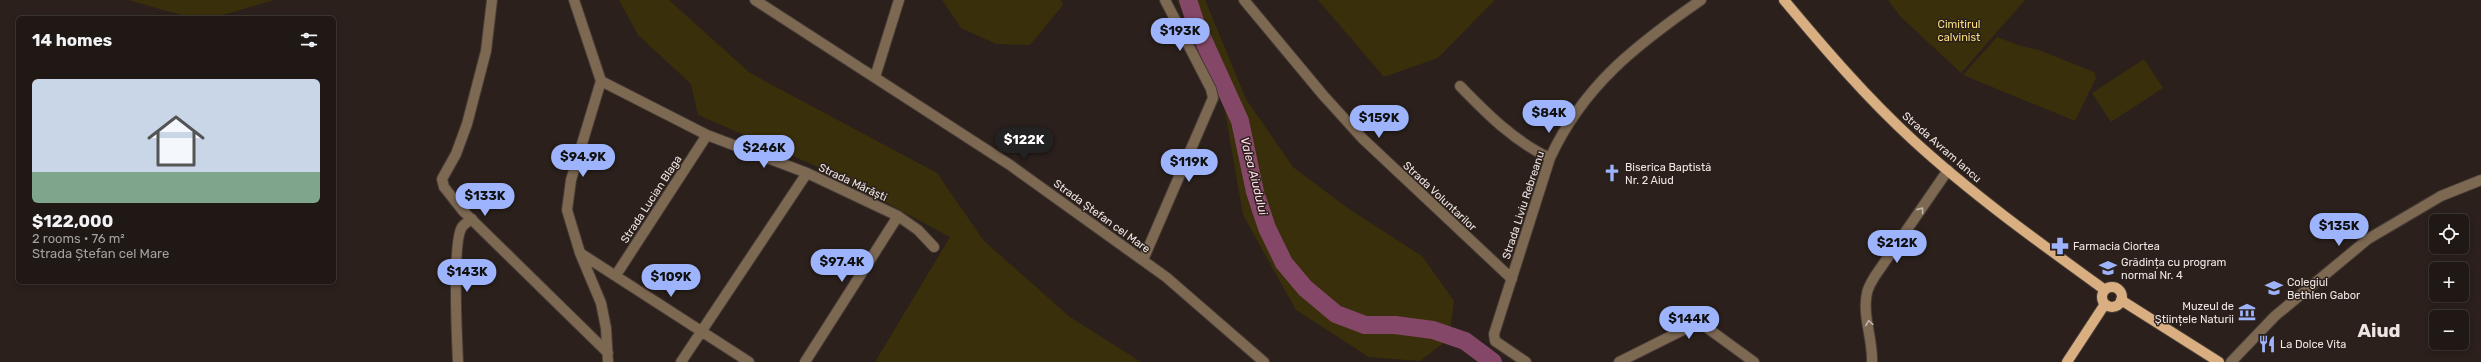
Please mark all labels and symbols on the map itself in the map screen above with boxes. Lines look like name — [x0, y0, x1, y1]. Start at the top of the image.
pin: $193K — [1152, 18, 1208, 52]
park label: Cimitirul calvinist — [1938, 18, 1981, 44]
pin: $84K — [1525, 100, 1573, 134]
pin: $159K — [1351, 105, 1407, 139]
street label: Strada Avram Iancu — [1899, 109, 1984, 185]
pin: $122K — [996, 127, 1052, 161]
pin: $246K — [736, 135, 792, 169]
water label: Valea Aiudului — [1238, 136, 1271, 217]
pin: $94.9K — [550, 144, 616, 178]
pin: $119K — [1161, 149, 1217, 183]
street label: Strada Liviu Rebreanu — [1500, 149, 1547, 261]
street label: Strada Lucian Blaga — [618, 153, 685, 246]
street label: Strada Voluntarilor — [1400, 159, 1480, 234]
street label: Strada Mărăști — [816, 161, 889, 204]
place label: Biserica Baptistă Nr. 2 Aiud — [1625, 161, 1711, 187]
church icon: Biserica Baptistă Nr. 2 Aiud — [1602, 163, 1622, 183]
street label: Strada Ștefan cel Mare — [1051, 177, 1152, 256]
pin: $133K — [457, 183, 513, 217]
one-way arrow — [1916, 207, 1924, 214]
pin: $135K — [2311, 213, 2367, 247]
pin: $212K — [1869, 230, 1925, 264]
pharmacy icon: Farmacia Ciortea — [2050, 236, 2070, 256]
place label: Farmacia Ciortea — [2073, 240, 2160, 253]
pin: $97.4K — [809, 249, 875, 283]
place label: Grădința cu program normal Nr. 4 — [2121, 256, 2227, 282]
school or university icon: Grădința cu program normal Nr. 4 — [2098, 258, 2118, 278]
pin: $143K — [439, 259, 495, 293]
pin: $109K — [643, 264, 699, 298]
place label: Colegiul Bethlen Gabor — [2287, 276, 2361, 302]
school or university icon: Colegiul Bethlen Gabor — [2264, 278, 2284, 298]
place label: Muzeul de Științele Naturii — [2155, 300, 2234, 326]
museum icon: Muzeul de Științele Naturii — [2237, 302, 2257, 322]
pin: $144K — [1661, 306, 1717, 340]
district label: Aiud — [2357, 319, 2401, 342]
one-way arrow — [1865, 320, 1874, 326]
restaurant icon: La Dolce Vita — [2257, 334, 2277, 354]
place label: La Dolce Vita — [2280, 338, 2346, 351]

